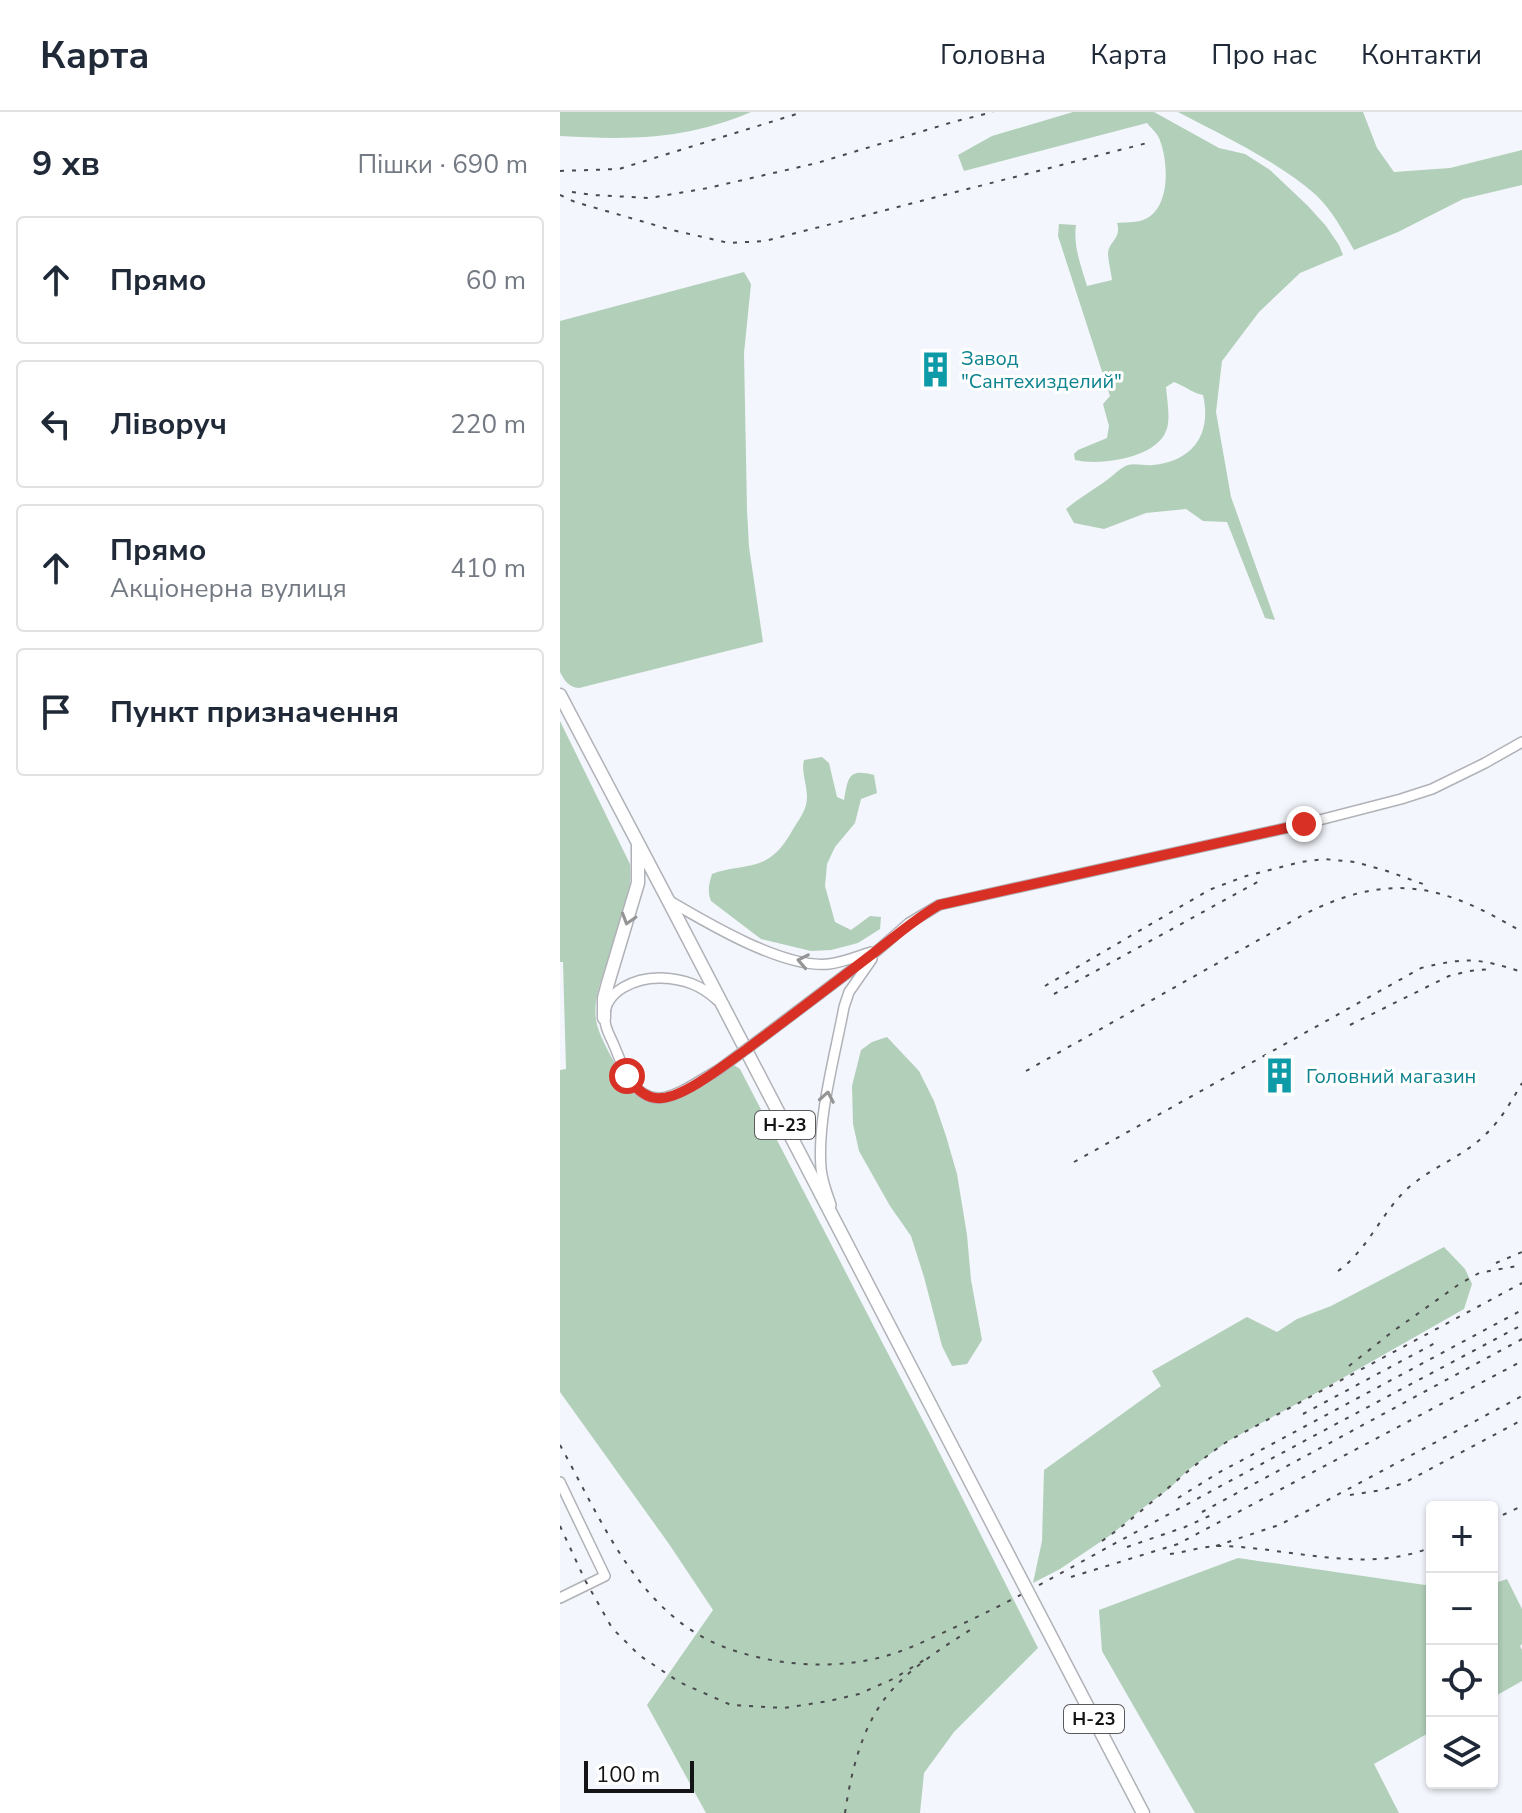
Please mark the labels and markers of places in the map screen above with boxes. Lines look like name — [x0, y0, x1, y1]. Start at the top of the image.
place label: Завод "Сантехизделий" — [961, 345, 1122, 395]
building icon: Завод "Сантехизделий" — [916, 350, 954, 388]
building icon: Головний магазин — [1261, 1057, 1299, 1095]
place label: Головний магазин — [1306, 1063, 1476, 1090]

